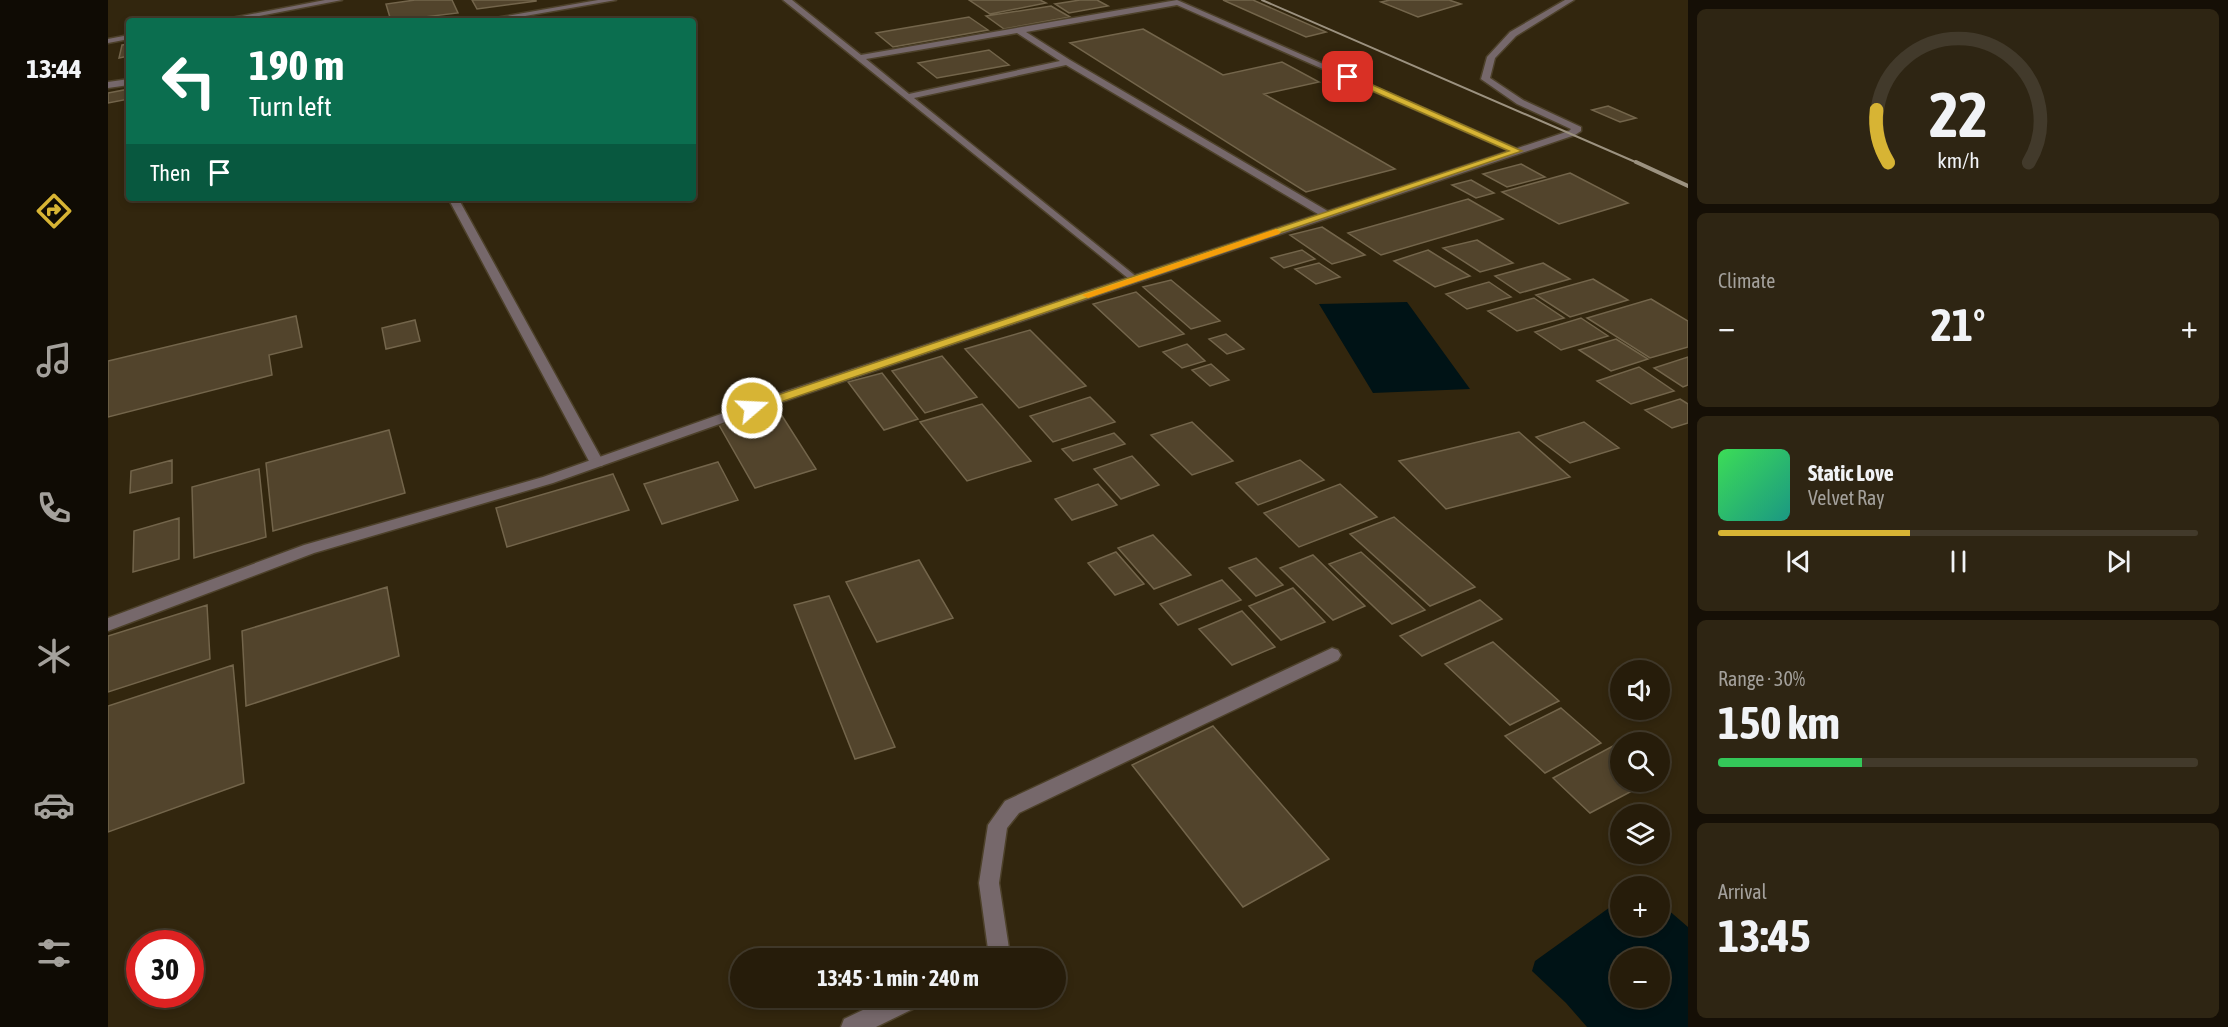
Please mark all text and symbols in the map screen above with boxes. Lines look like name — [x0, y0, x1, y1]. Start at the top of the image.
text: 190 m — [249, 41, 344, 89]
icon: left — [150, 42, 228, 120]
pin — [1322, 51, 1373, 102]
text: 13:44 — [26, 53, 82, 84]
icon: arrive — [1331, 60, 1364, 93]
text: 22 — [1929, 79, 1987, 150]
text: Turn left — [249, 91, 332, 122]
text: km/h — [1937, 149, 1979, 174]
icon: arrive — [203, 156, 236, 189]
text: Then — [150, 160, 191, 186]
icon: directions — [33, 190, 75, 232]
text: Climate — [1718, 269, 1775, 292]
text: 21° — [1931, 299, 1985, 351]
text: − — [1718, 307, 1735, 345]
text: + — [2181, 307, 2198, 345]
icon: music — [33, 339, 75, 381]
position arrow — [720, 376, 784, 440]
text: Static Love — [1808, 460, 1894, 486]
text: Velvet Ray — [1808, 486, 1885, 509]
icon: phone — [33, 487, 75, 529]
icon: previous — [1782, 545, 1815, 578]
icon: pause — [1942, 545, 1975, 578]
icon: next — [2102, 545, 2135, 578]
icon: climate — [33, 635, 75, 677]
map controls — [1610, 660, 1670, 1008]
button: sound — [1610, 660, 1670, 720]
text: Range · 30% — [1718, 667, 1805, 690]
text: 150 km — [1718, 697, 1840, 749]
button: search — [1610, 732, 1670, 792]
icon: car — [33, 784, 75, 826]
button: layers — [1610, 804, 1670, 864]
button: + — [1610, 876, 1670, 936]
text: Arrival — [1718, 880, 1767, 903]
text: 13:45 — [1718, 910, 1811, 962]
speed limit sign: 30 — [126, 930, 204, 1008]
icon: filters — [33, 932, 75, 974]
button: − — [1610, 948, 1670, 1008]
text: 13:45 · 1 min · 240 m — [817, 965, 979, 991]

